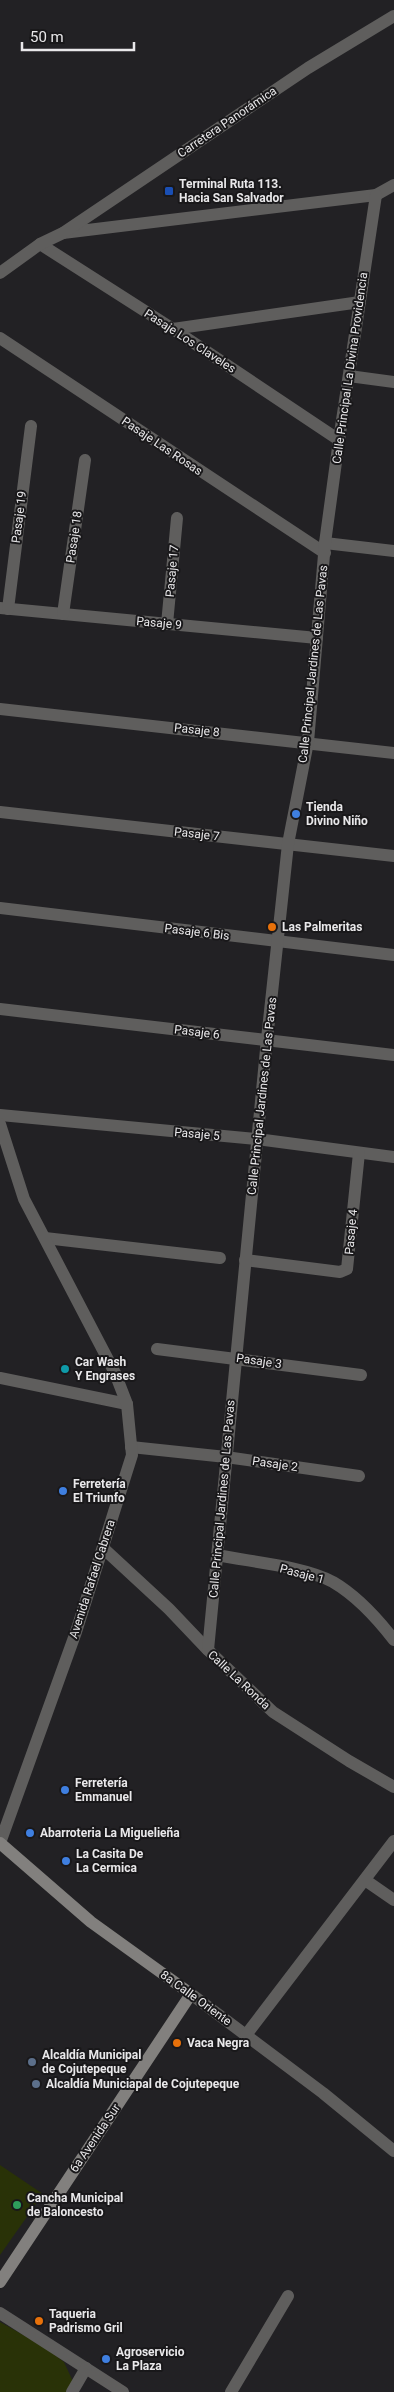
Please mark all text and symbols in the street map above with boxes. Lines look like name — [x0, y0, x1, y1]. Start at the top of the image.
scale bar — [22, 20, 135, 52]
text: 50 m — [30, 28, 64, 46]
street label: Carretera Panorámica — [175, 84, 279, 160]
place label: Terminal Ruta 113. Hacia San Salvador — [179, 177, 284, 205]
marker: Terminal Ruta 113. Hacia San Salvador — [163, 185, 175, 197]
street label: Calle Principal La Divina Providencia — [330, 271, 370, 465]
street label: Pasaje Los Claveles — [142, 306, 238, 376]
street label: Pasaje Las Rosas — [119, 414, 205, 478]
street label: Pasaje 19 — [9, 490, 29, 544]
street label: Pasaje 18 — [63, 510, 85, 564]
street label: Pasaje 17 — [163, 544, 181, 598]
street label: Calle Principal Jardines de Las Pavas — [296, 564, 330, 764]
street label: Pasaje 9 — [136, 614, 182, 632]
street label: Pasaje 8 — [174, 721, 221, 739]
place label: Tienda Divino Niño — [306, 800, 368, 828]
marker: Tienda Divino Niño — [290, 808, 302, 820]
street label: Pasaje 7 — [174, 825, 221, 843]
place label: Las Palmeritas — [282, 920, 362, 934]
street label: Pasaje 6 Bis — [164, 921, 230, 943]
marker: Las Palmeritas — [266, 921, 278, 933]
street label: Calle Principal Jardines de Las Pavas — [245, 996, 279, 1196]
street label: Pasaje 6 — [173, 1022, 221, 1042]
street label: Pasaje 5 — [174, 1125, 221, 1143]
street label: Pasaje 4 — [342, 1208, 360, 1255]
street label: Pasaje 3 — [235, 1351, 283, 1371]
place label: Car Wash Y Engrases — [75, 1355, 135, 1383]
marker: Car Wash Y Engrases — [59, 1363, 71, 1375]
street label: Calle Principal Jardines de Las Pavas — [206, 1399, 238, 1599]
street label: Pasaje 2 — [251, 1454, 299, 1474]
place label: Ferretería El Triunfo — [73, 1477, 126, 1505]
marker: Ferretería El Triunfo — [57, 1485, 69, 1497]
street label: Avenida Rafael Cabrera — [66, 1518, 118, 1640]
street label: Pasaje 1 — [278, 1561, 326, 1587]
street label: Calle La Ronda — [205, 1648, 273, 1712]
place label: Ferretería Emmanuel — [75, 1776, 132, 1804]
marker: Ferretería Emmanuel — [59, 1784, 71, 1796]
place label: Abarroteria La Miguelieña — [40, 1826, 180, 1840]
marker: Abarroteria La Miguelieña — [24, 1827, 36, 1839]
place label: La Casita De La Cermica — [76, 1847, 144, 1875]
marker: La Casita De La Cermica — [60, 1855, 72, 1867]
street label: 8a Calle Oriente — [158, 1968, 234, 2028]
place label: Vaca Negra — [187, 2036, 250, 2050]
marker: Vaca Negra — [171, 2037, 183, 2049]
place label: Alcaldía Municipal de Cojutepeque — [42, 2048, 141, 2076]
marker: Alcaldía Municipal de Cojutepeque — [26, 2056, 38, 2068]
place label: Alcaldía Municiapal de Cojutepeque — [46, 2077, 240, 2091]
marker: Alcaldía Municiapal de Cojutepeque — [30, 2078, 42, 2090]
street label: 6a Avenida Sur — [67, 2101, 123, 2175]
place label: Cancha Municipal de Baloncesto — [27, 2191, 123, 2219]
marker: Cancha Municipal de Baloncesto — [11, 2199, 23, 2211]
place label: Taqueria Padrismo Gril — [49, 2307, 123, 2335]
marker: Taqueria Padrismo Gril — [33, 2315, 45, 2327]
place label: Agroservicio La Plaza — [116, 2345, 185, 2373]
marker: Agroservicio La Plaza — [100, 2353, 112, 2365]

